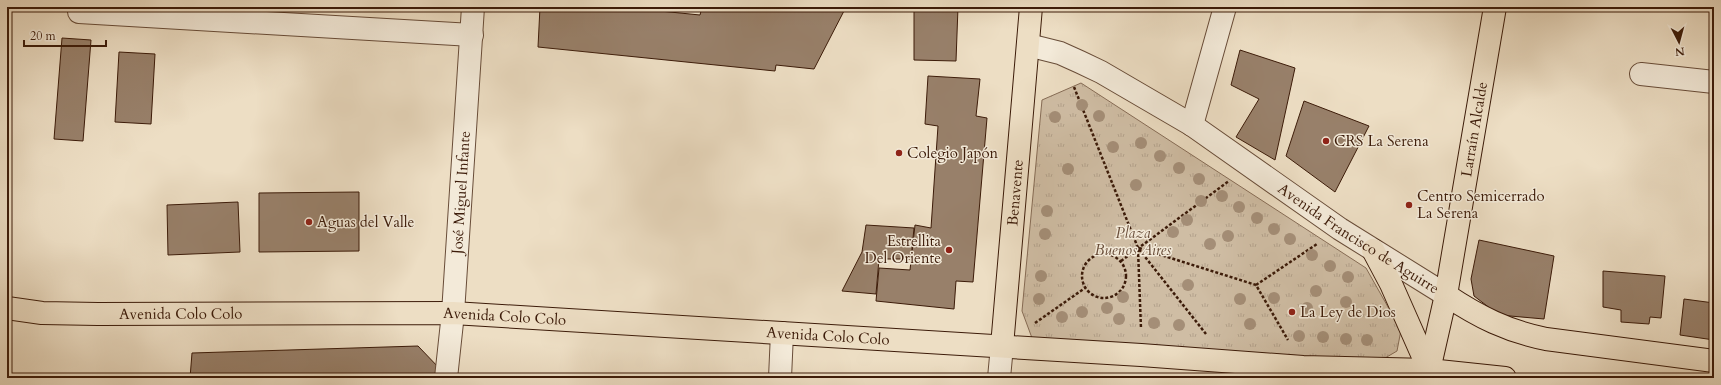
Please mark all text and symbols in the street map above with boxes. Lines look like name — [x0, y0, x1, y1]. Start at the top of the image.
scale bar — [24, 22, 106, 48]
north arrow — [1659, 22, 1699, 62]
text: 20 m — [30, 28, 57, 44]
text: N — [1674, 43, 1686, 59]
street label: Larraín Alcalde — [1456, 80, 1492, 178]
street label: José Miguel Infante — [447, 130, 475, 257]
place label: CRS La Serena — [1334, 131, 1429, 151]
marker: CRS La Serena — [1321, 136, 1331, 146]
place label: Colegio Japón — [907, 143, 999, 163]
marker: Colegio Japón — [894, 148, 904, 158]
street label: Benavente — [1002, 158, 1028, 227]
street label: Avenida Francisco de Aguirre — [1274, 178, 1443, 298]
place label: Centro Semicerrado La Serena — [1417, 186, 1545, 223]
marker: Centro Semicerrado La Serena — [1404, 200, 1414, 210]
place label: Aguas del Valle — [317, 212, 415, 232]
marker: Aguas del Valle — [304, 217, 314, 227]
park label: Plaza Buenos Aires — [1095, 223, 1171, 260]
place label: Estrellita Del Oriente — [865, 231, 942, 268]
marker: Estrellita Del Oriente — [944, 245, 954, 255]
place label: La Ley de Dios — [1300, 302, 1396, 322]
street label: Avenida Colo Colo — [443, 303, 567, 330]
street label: Avenida Colo Colo — [119, 304, 242, 324]
marker: La Ley de Dios — [1287, 307, 1297, 317]
street label: Avenida Colo Colo — [766, 322, 890, 350]

